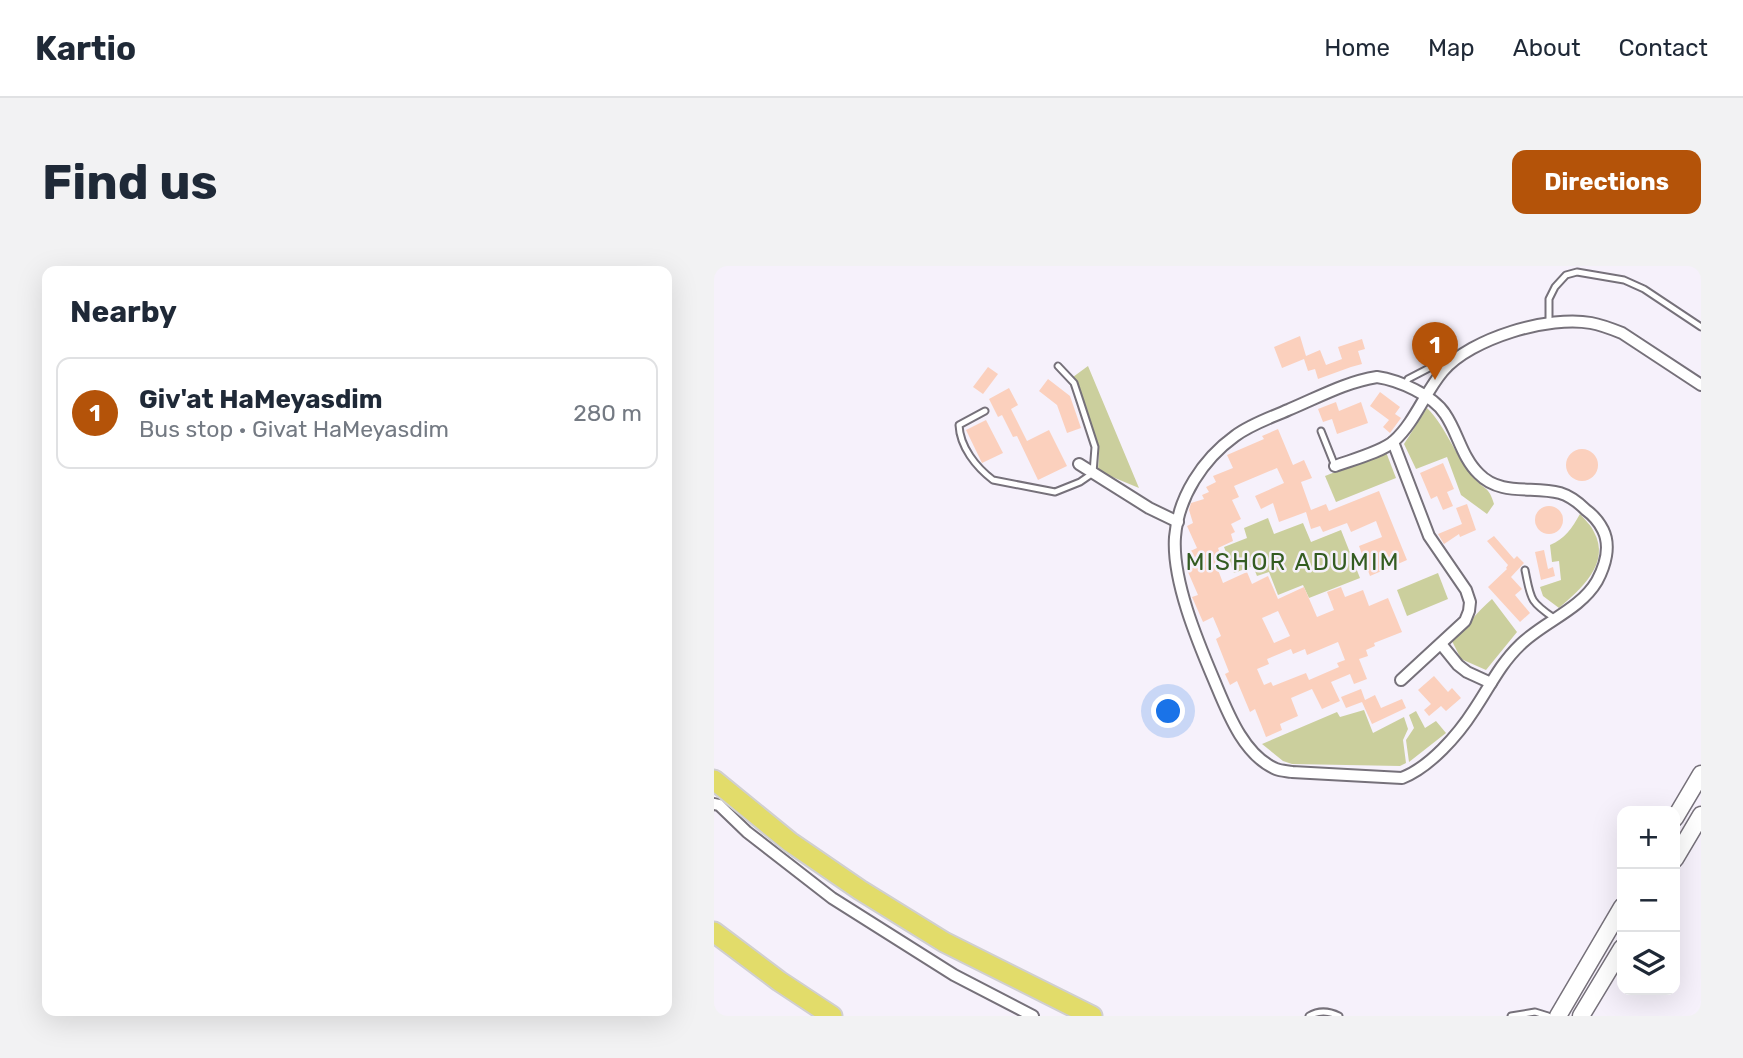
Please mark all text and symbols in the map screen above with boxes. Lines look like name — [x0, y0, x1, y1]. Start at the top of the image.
text: Kartio — [35, 29, 136, 68]
text: Home — [1324, 34, 1390, 62]
text: Map — [1428, 34, 1475, 62]
text: About — [1513, 34, 1581, 62]
text: Contact — [1619, 34, 1708, 62]
button: Directions — [1512, 150, 1701, 214]
text: Find us — [42, 153, 218, 211]
text: Nearby — [70, 294, 177, 330]
pin: 1 — [1412, 322, 1458, 380]
text: Giv'at HaMeyasdim — [139, 384, 383, 415]
text: 1 — [89, 399, 101, 427]
text: 280 m — [573, 399, 642, 427]
text: Bus stop · Givat HaMeyasdim — [139, 415, 449, 443]
district label: MISHOR ADUMIM — [1186, 548, 1401, 576]
your location — [1151, 694, 1185, 728]
map controls — [1617, 806, 1680, 995]
button: + — [1617, 806, 1680, 869]
button: − — [1617, 869, 1680, 932]
button: layers — [1617, 932, 1680, 995]

